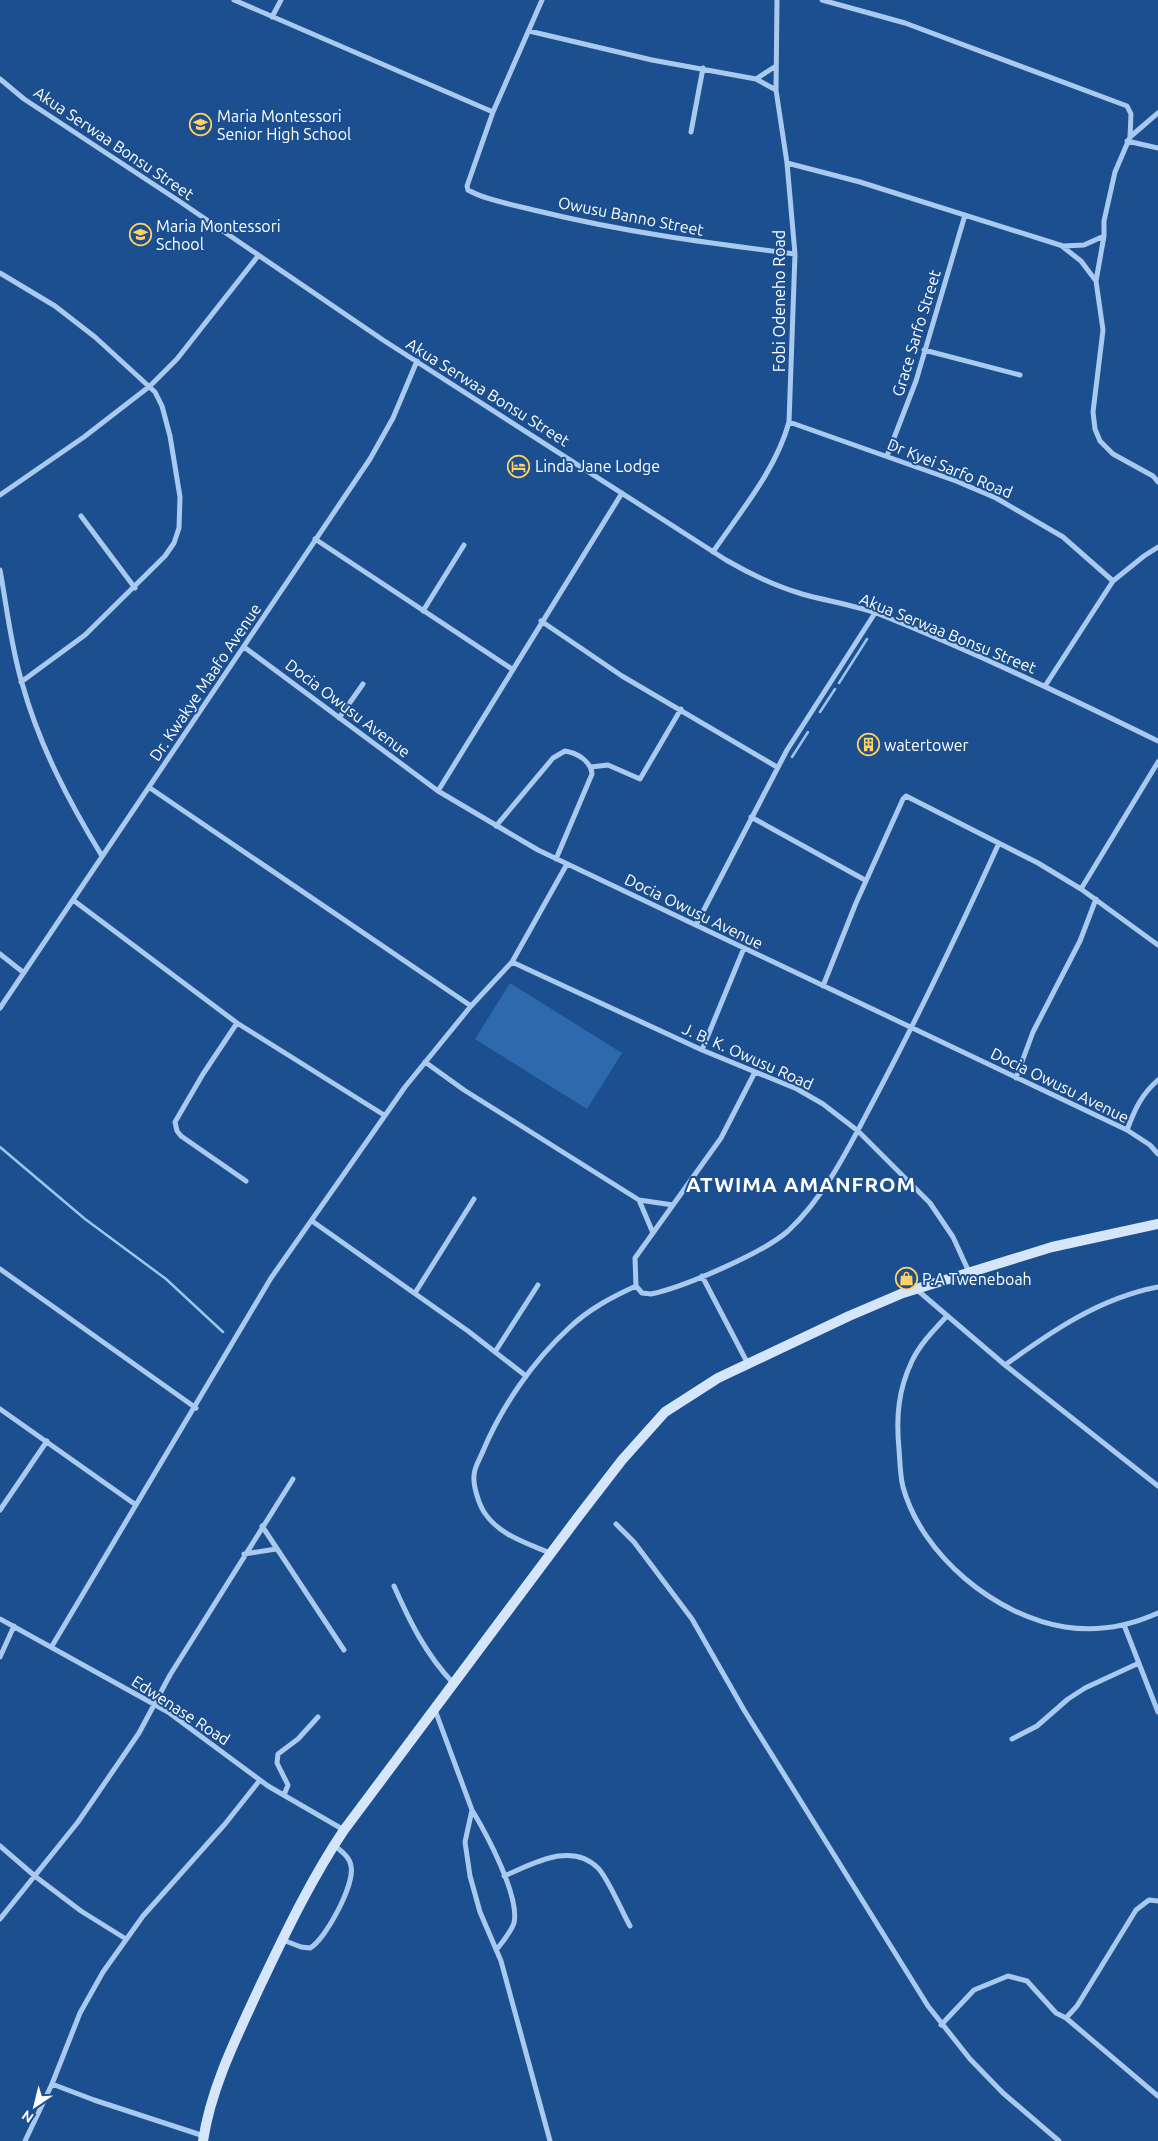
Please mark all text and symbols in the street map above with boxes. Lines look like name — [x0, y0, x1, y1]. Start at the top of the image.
street label: Akua Serwaa Bonsu Street — [31, 83, 198, 204]
place label: Maria Montessori Senior High School — [217, 107, 351, 143]
school or university icon: Maria Montessori Senior High School — [189, 113, 213, 137]
street label: Owusu Banno Street — [557, 193, 706, 239]
place label: Maria Montessori School — [156, 217, 281, 253]
school or university icon: Maria Montessori School — [128, 223, 152, 247]
street label: Fobi Odeneho Road — [770, 230, 788, 372]
street label: Grace Sarfo Street — [888, 267, 944, 398]
street label: Akua Serwaa Bonsu Street — [403, 334, 573, 450]
street label: Dr Kyei Sarfo Road — [885, 435, 1015, 501]
hotel icon: Linda Jane Lodge — [507, 454, 531, 478]
place label: Linda Jane Lodge — [535, 457, 660, 475]
street label: Akua Serwaa Bonsu Street — [857, 589, 1039, 677]
street label: Dr. Kwakye Maafo Avenue — [146, 600, 264, 764]
street label: Docia Owusu Avenue — [282, 655, 414, 761]
building icon: watertower — [856, 733, 880, 757]
place label: watertower — [884, 736, 969, 754]
street label: Docia Owusu Avenue — [622, 870, 766, 952]
street label: J. B. K. Owusu Road — [680, 1019, 816, 1093]
street label: Docia Owusu Avenue — [988, 1044, 1132, 1126]
district label: ATWIMA AMANFROM — [686, 1172, 916, 1196]
shop icon: P.A Tweneboah — [894, 1267, 918, 1291]
place label: P.A Tweneboah — [922, 1270, 1032, 1288]
street label: Edwenase Road — [129, 1672, 233, 1748]
north arrow — [10, 2081, 60, 2131]
text: N — [19, 2107, 36, 2126]

